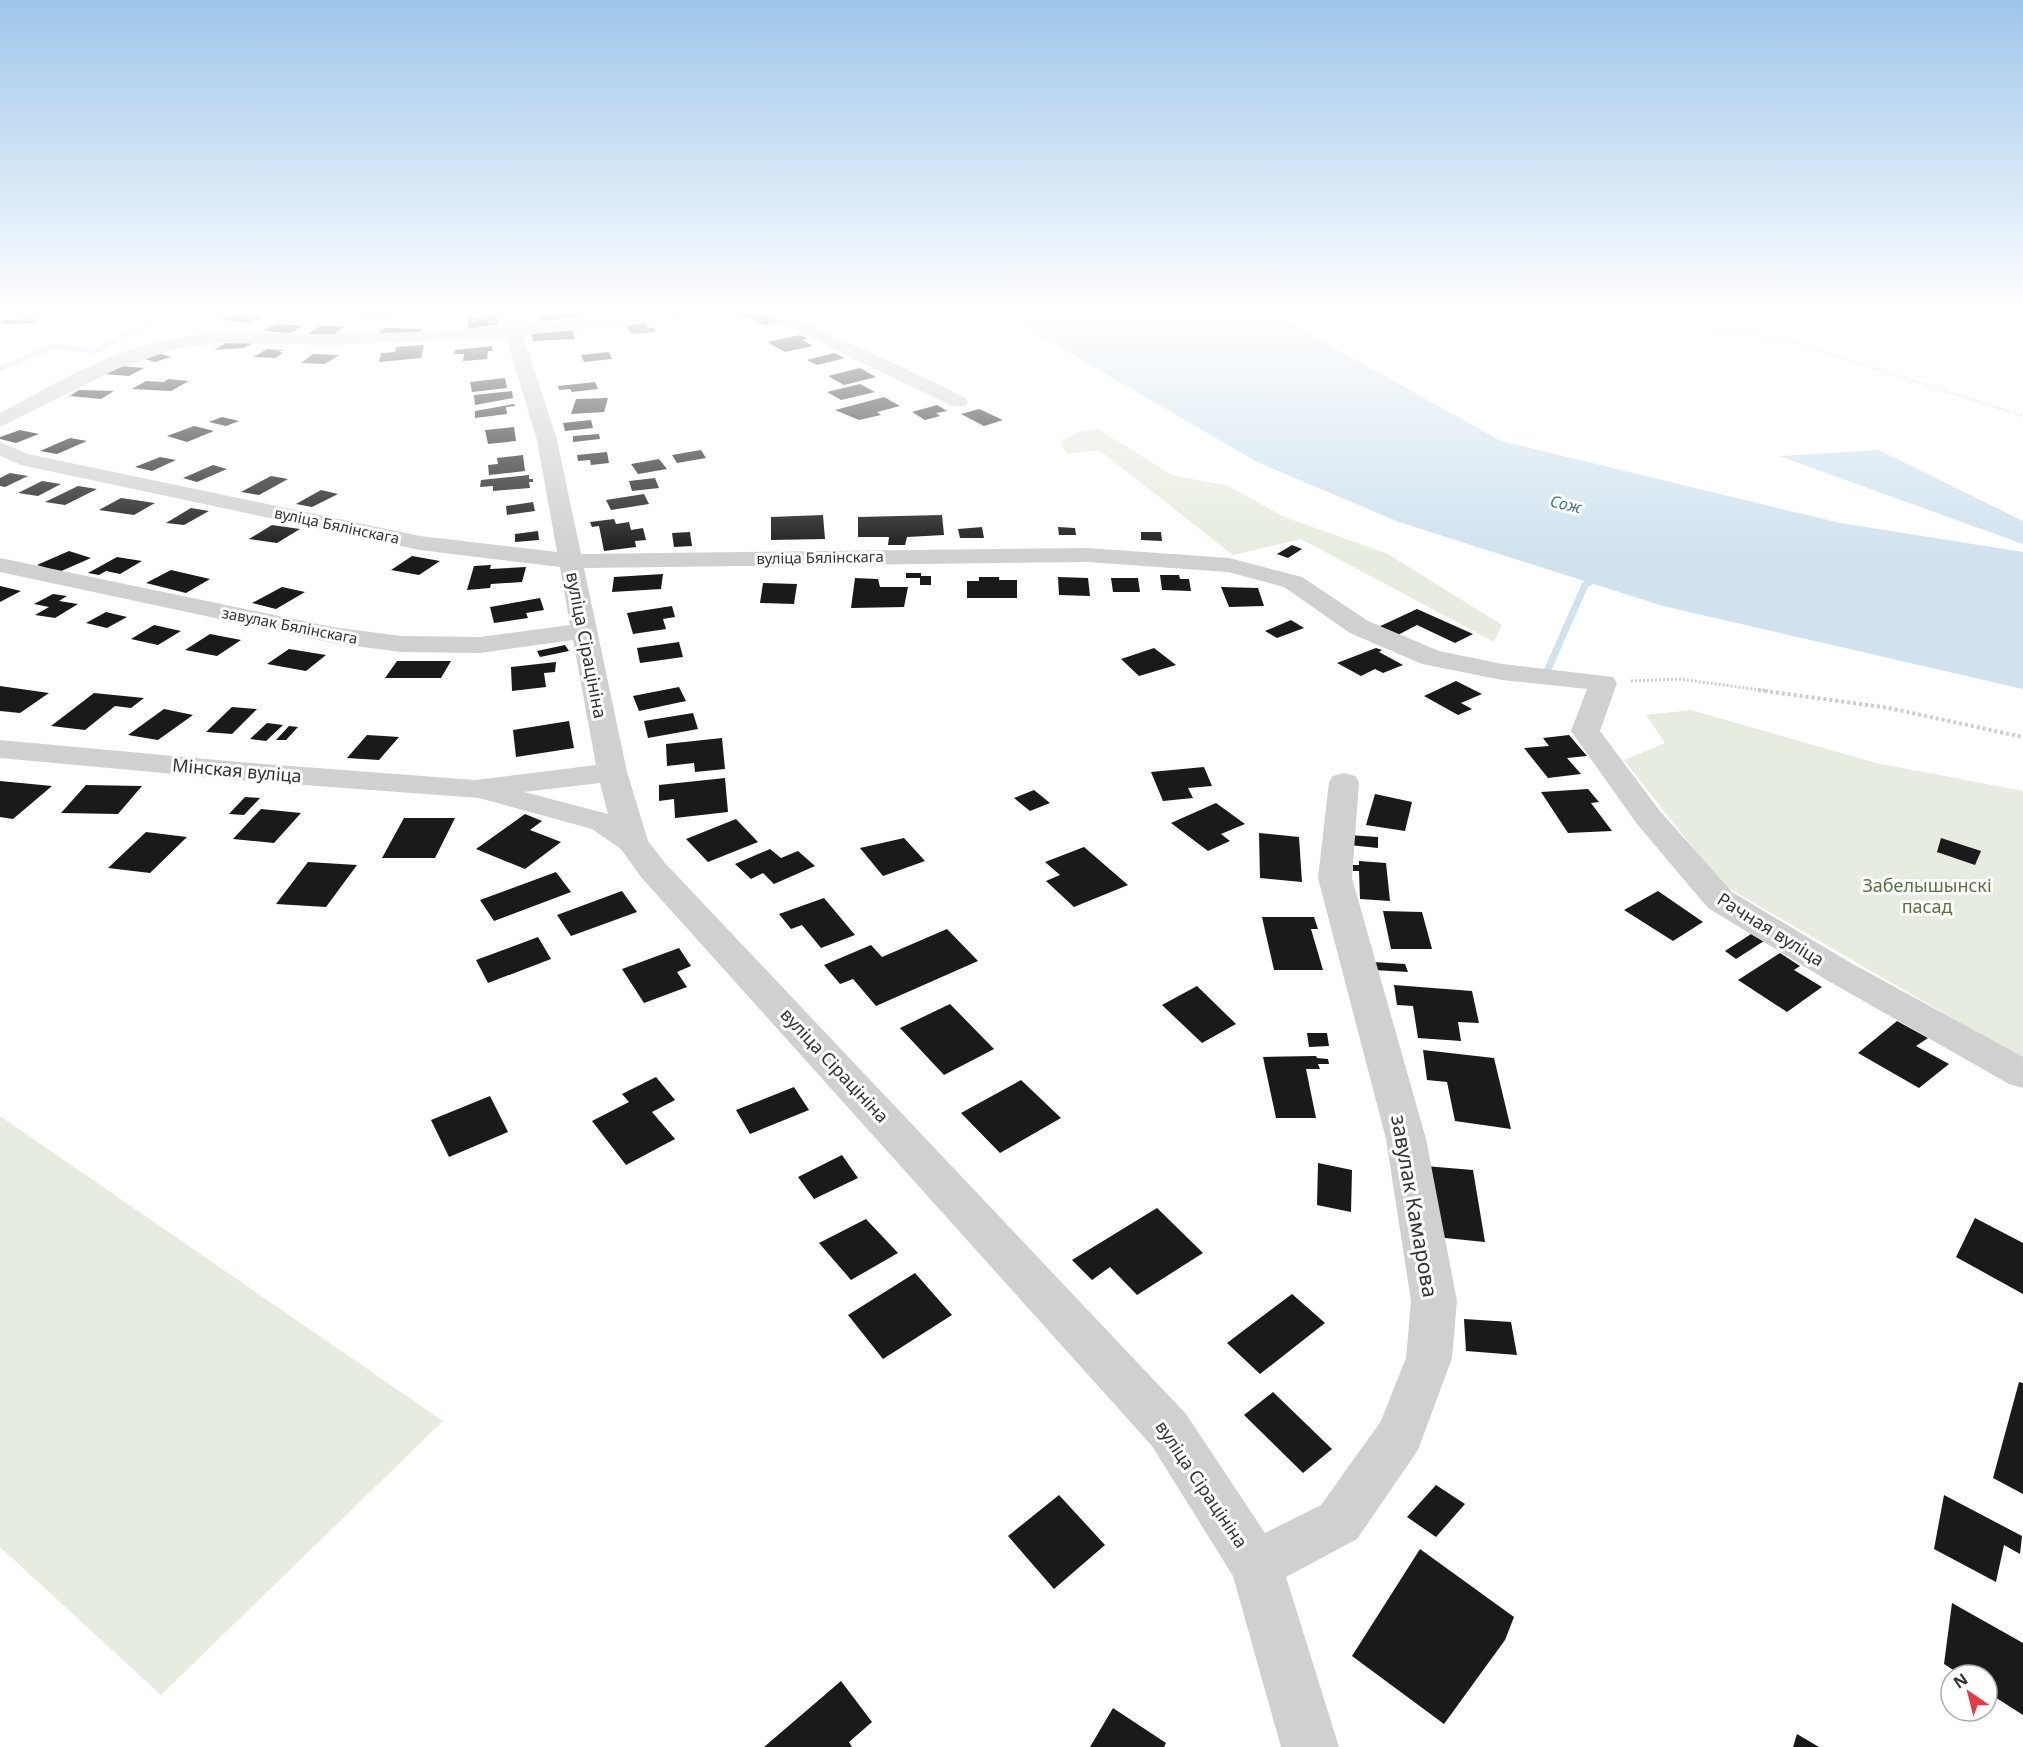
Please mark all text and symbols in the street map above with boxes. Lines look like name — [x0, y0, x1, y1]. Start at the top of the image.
water label: Сож — [1548, 490, 1585, 519]
street label: вуліца Бялінскага — [273, 502, 401, 548]
street label: вуліца Бялінскага — [756, 546, 884, 568]
street label: вуліца Сірацініна — [561, 570, 613, 720]
street label: завулак Бялінскага — [220, 602, 360, 648]
street label: Мінская вуліца — [171, 752, 303, 788]
park label: Забелышынскі пасад — [1862, 873, 1992, 918]
street label: Рачная вуліца — [1713, 887, 1829, 971]
street label: вуліца Сірацініна — [776, 1002, 894, 1128]
street label: завулак Камарова — [1385, 1112, 1445, 1300]
street label: вуліца Сірацініна — [1150, 1416, 1254, 1552]
north arrow — [1939, 1663, 1999, 1723]
text: N — [1949, 1668, 1972, 1693]

